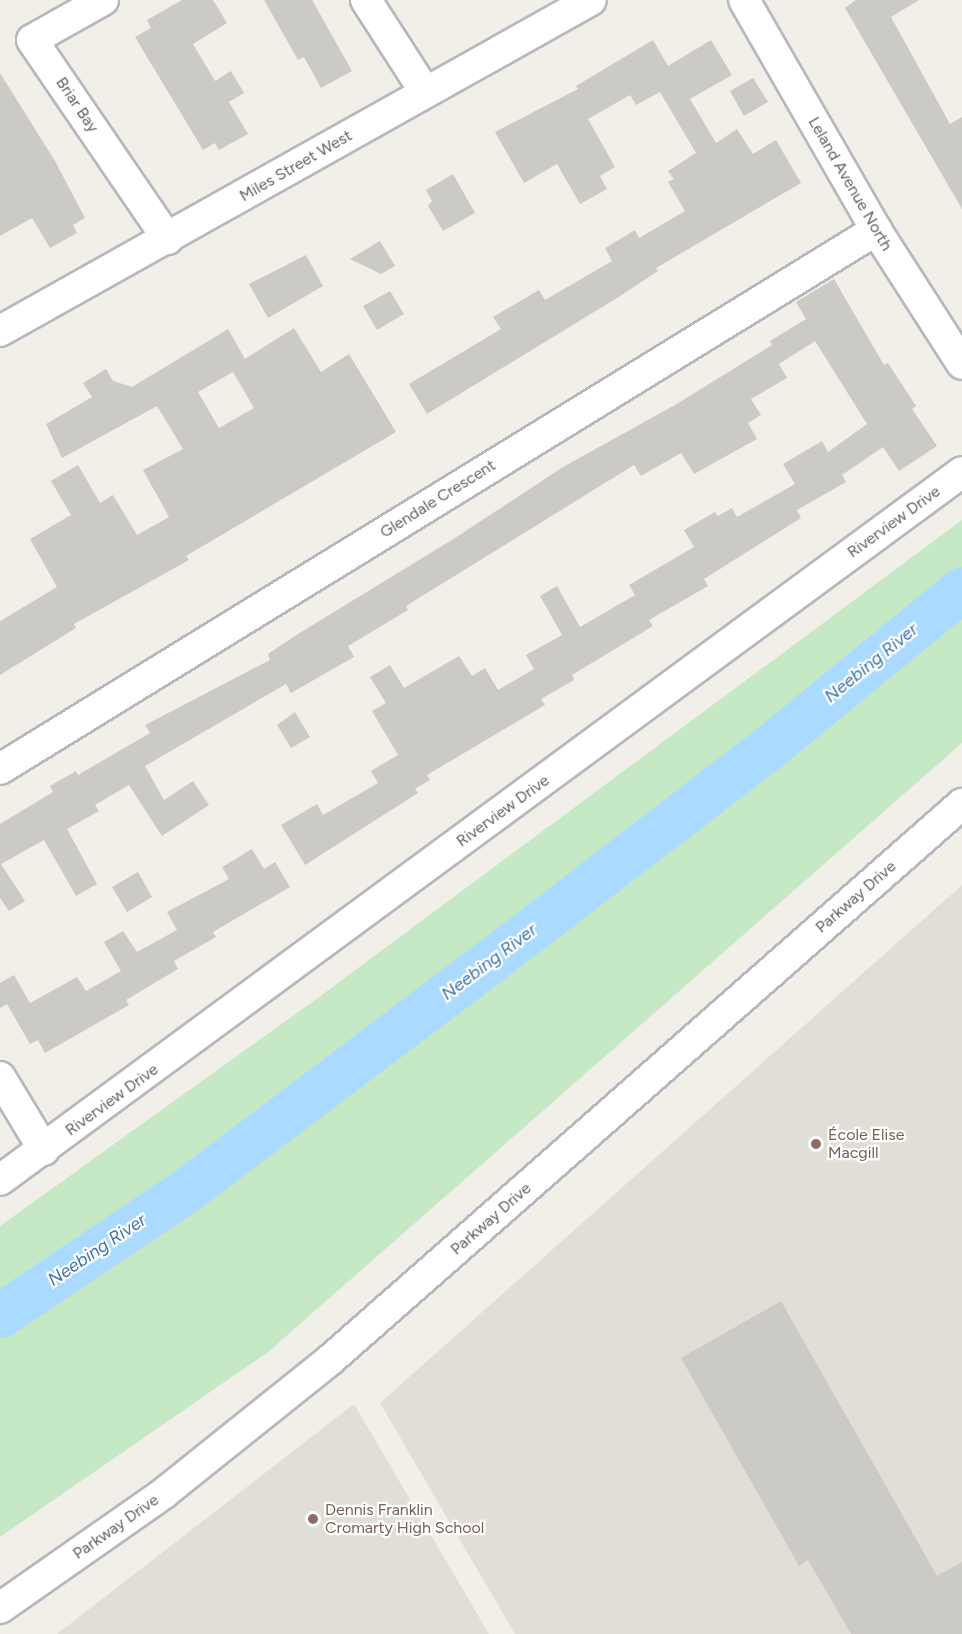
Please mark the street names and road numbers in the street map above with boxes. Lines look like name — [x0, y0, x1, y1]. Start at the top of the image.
street label: Briar Bay — [52, 74, 102, 136]
street label: Leland Avenue North — [804, 114, 896, 254]
street label: Miles Street West — [236, 126, 356, 206]
street label: Glendale Crescent — [377, 456, 499, 542]
street label: Riverview Drive — [844, 482, 944, 562]
street label: Riverview Drive — [453, 771, 553, 851]
street label: Parkway Drive — [812, 857, 900, 937]
street label: Riverview Drive — [62, 1060, 162, 1140]
street label: Parkway Drive — [447, 1179, 535, 1259]
street label: Parkway Drive — [69, 1490, 163, 1564]

